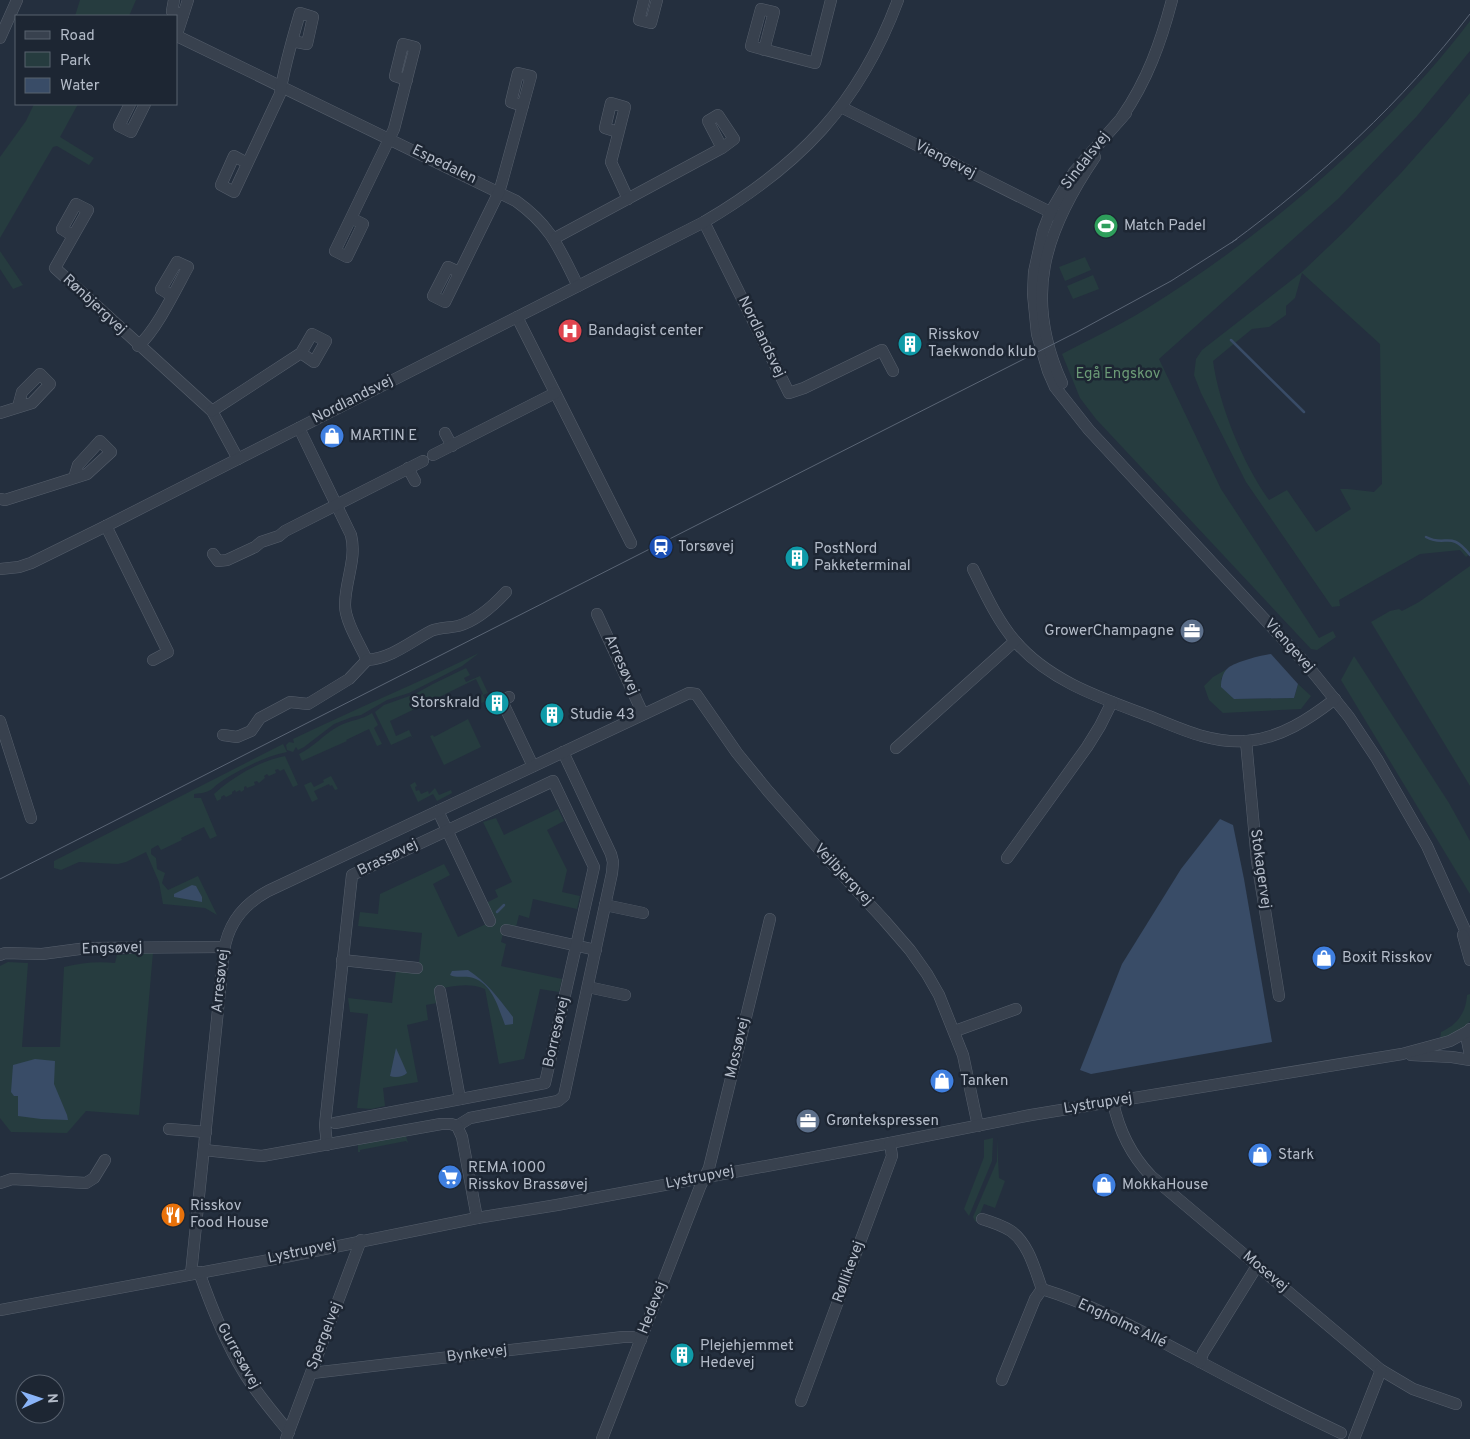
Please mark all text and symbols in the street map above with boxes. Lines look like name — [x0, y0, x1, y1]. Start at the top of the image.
legend — [15, 15, 178, 105]
text: Road — [60, 27, 95, 46]
text: Park — [60, 52, 91, 71]
text: Water — [60, 77, 100, 96]
street label: Sindalsvej — [1058, 128, 1114, 194]
street label: Viengevej — [911, 137, 979, 183]
street label: Espedalen — [408, 141, 480, 189]
sports icon: Match Padel — [1093, 213, 1119, 239]
place label: Match Padel — [1124, 217, 1206, 236]
street label: Rønbjergvej — [58, 271, 130, 339]
street label: Nordlandsvej — [733, 293, 789, 381]
hospital icon: Bandagist center — [557, 318, 583, 344]
place label: Bandagist center — [588, 322, 703, 341]
place label: Risskov Taekwondo klub — [928, 326, 1036, 362]
building icon: Risskov Taekwondo klub — [897, 331, 923, 357]
park label: Egå Engskov — [1076, 365, 1161, 384]
street label: Nordlandsvej — [309, 372, 397, 428]
shop icon: MARTIN E — [319, 423, 345, 449]
place label: MARTIN E — [350, 427, 417, 446]
station icon: Torsøvej — [648, 534, 674, 560]
place label: Torsøvej — [678, 538, 734, 557]
place label: PostNord Pakketerminal — [814, 540, 911, 576]
building icon: PostNord Pakketerminal — [784, 545, 810, 571]
street label: Viengevej — [1260, 615, 1318, 677]
office icon: GrowerChampagne — [1179, 618, 1205, 644]
place label: GrowerChampagne — [1044, 622, 1174, 641]
street label: Arresøvej — [599, 632, 643, 698]
building icon: Storskrald — [484, 690, 510, 716]
place label: Storskrald — [411, 694, 480, 713]
building icon: Studie 43 — [539, 702, 565, 728]
place label: Studie 43 — [570, 706, 635, 725]
street label: Stokagervej — [1245, 828, 1275, 910]
street label: Brassøvej — [355, 835, 421, 881]
street label: Vejlbjergvej — [809, 840, 877, 910]
street label: Engsøvej — [81, 938, 143, 960]
shop icon: Boxit Risskov — [1311, 945, 1337, 971]
street label: Arresøvej — [208, 948, 234, 1014]
place label: Boxit Risskov — [1342, 949, 1432, 968]
street label: Borresøvej — [540, 995, 574, 1069]
street label: Mossøvej — [722, 1016, 754, 1080]
shop icon: Tanken — [929, 1068, 955, 1094]
place label: Tanken — [960, 1072, 1008, 1091]
street label: Lystrupvej — [1062, 1089, 1134, 1119]
office icon: Grøntekspressen — [795, 1108, 821, 1134]
place label: Grøntekspressen — [826, 1112, 939, 1131]
shop icon: Stark — [1247, 1142, 1273, 1168]
place label: Stark — [1278, 1146, 1314, 1165]
place label: REMA 1000 Risskov Brassøvej — [468, 1159, 588, 1195]
street label: Lystrupvej — [664, 1162, 736, 1194]
supermarket icon: REMA 1000 Risskov Brassøvej — [437, 1164, 463, 1190]
shop icon: MokkaHouse — [1091, 1172, 1117, 1198]
place label: MokkaHouse — [1122, 1176, 1208, 1195]
place label: Risskov Food House — [190, 1197, 269, 1233]
restaurant icon: Risskov Food House — [160, 1202, 186, 1228]
street label: Lystrupvej — [266, 1235, 338, 1269]
street label: Røllikevej — [829, 1238, 869, 1306]
street label: Mosevej — [1238, 1247, 1292, 1297]
street label: Hedevej — [634, 1279, 672, 1337]
street label: Engholms Allé — [1075, 1295, 1169, 1353]
street label: Spergelvej — [303, 1299, 347, 1373]
street label: Gurresøvej — [212, 1320, 264, 1392]
place label: Plejehjemmet Hedevej — [700, 1337, 794, 1373]
street label: Bynkevej — [446, 1341, 508, 1367]
building icon: Plejehjemmet Hedevej — [669, 1342, 695, 1368]
north arrow — [15, 1374, 65, 1424]
text: N — [43, 1393, 60, 1404]

